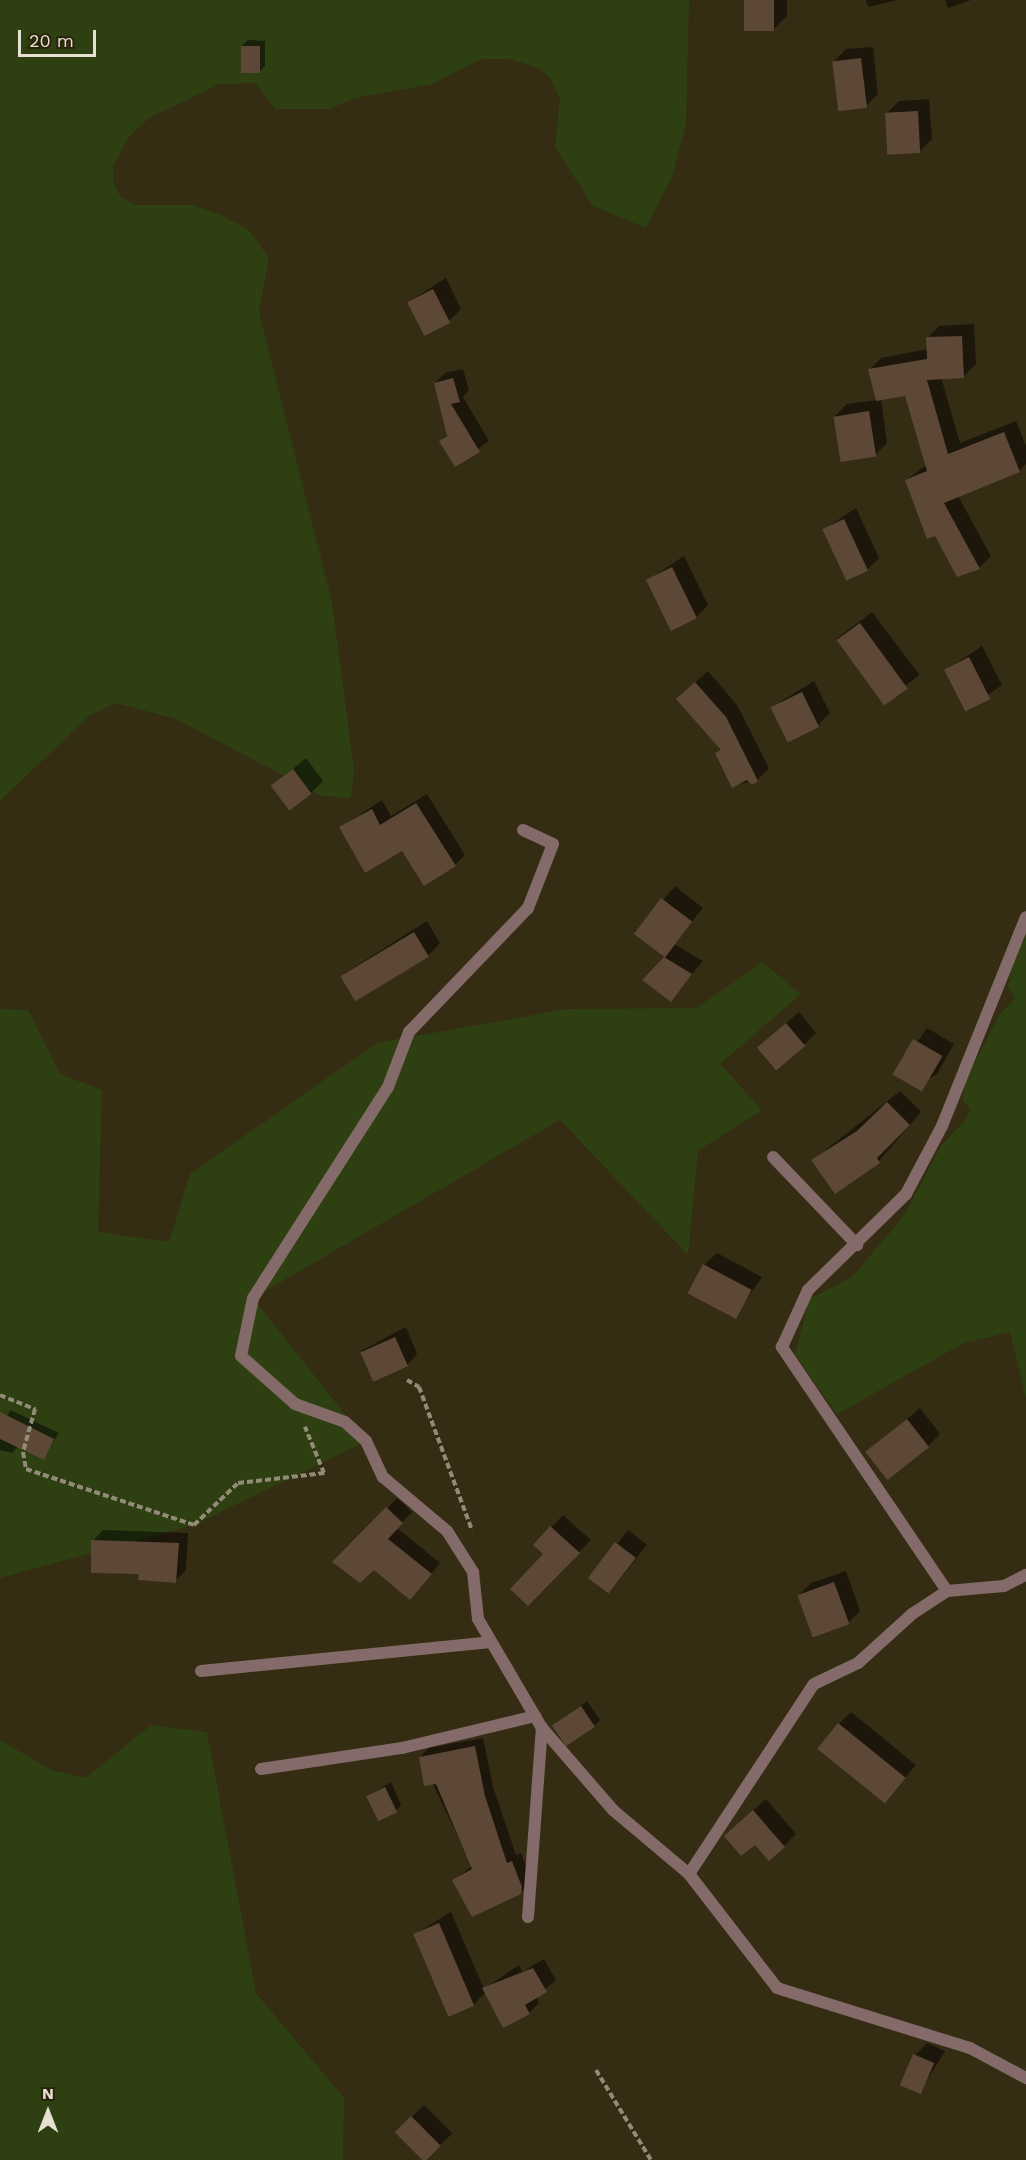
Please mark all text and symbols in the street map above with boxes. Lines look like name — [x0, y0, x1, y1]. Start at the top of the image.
scale bar — [21, 18, 99, 56]
text: 20 m — [29, 30, 74, 51]
north arrow — [18, 2082, 78, 2142]
text: N — [42, 2084, 54, 2103]

